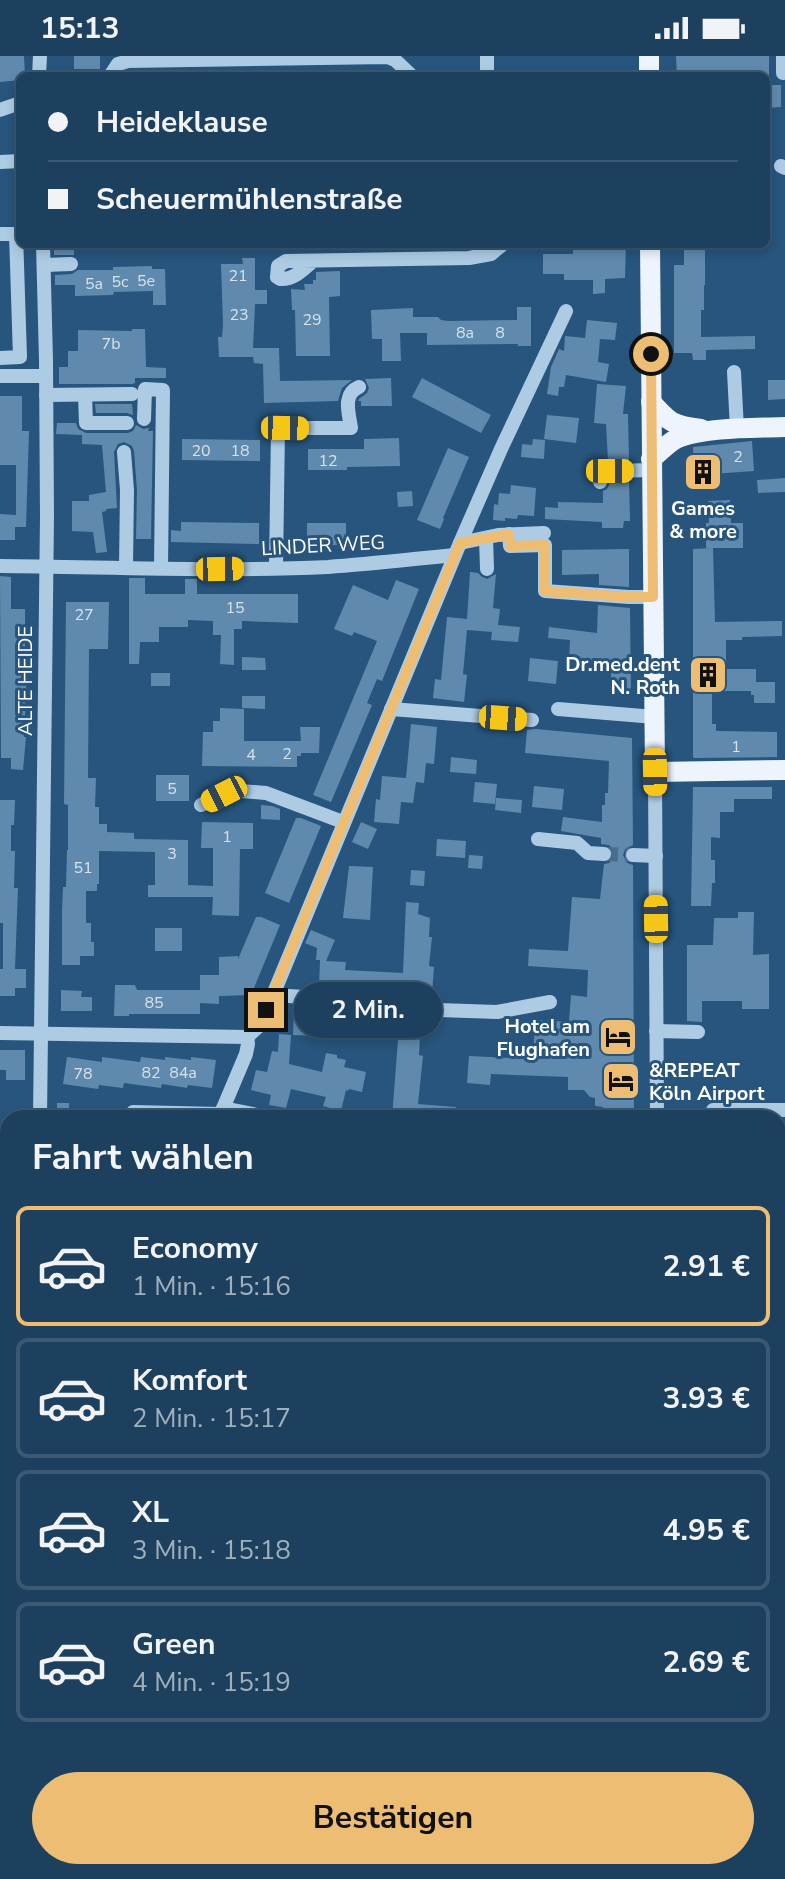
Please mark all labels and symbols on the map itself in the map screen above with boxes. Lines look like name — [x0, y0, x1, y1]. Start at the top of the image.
house number: 21 — [228, 265, 248, 287]
house number: 5e — [137, 270, 155, 292]
house number: 5c — [111, 271, 129, 293]
house number: 5a — [85, 273, 103, 295]
house number: 23 — [229, 304, 249, 326]
house number: 29 — [302, 309, 322, 331]
house number: 8a — [456, 322, 474, 344]
house number: 8 — [495, 322, 505, 344]
house number: 7b — [102, 333, 120, 355]
route start — [633, 336, 669, 372]
car — [261, 416, 309, 440]
house number: 20 — [191, 440, 211, 462]
house number: 18 — [230, 440, 250, 462]
house number: 2 — [733, 446, 743, 468]
house number: 12 — [318, 450, 338, 472]
building icon: Games & more — [682, 451, 724, 493]
car — [586, 459, 634, 483]
place label: Games & more — [669, 495, 737, 545]
street label: LINDER WEG — [260, 529, 386, 562]
car — [196, 557, 244, 581]
house number: 15 — [225, 597, 245, 619]
house number: 27 — [74, 604, 94, 626]
street label: ALTE HEIDE — [12, 626, 39, 736]
place label: Dr.med.dent N. Roth — [565, 651, 680, 701]
building icon: Dr.med.dent N. Roth — [687, 654, 729, 696]
car — [478, 704, 528, 732]
house number: 1 — [731, 736, 741, 758]
house number: 2 — [282, 743, 292, 765]
house number: 4 — [246, 744, 256, 766]
car — [643, 748, 667, 796]
car — [197, 772, 251, 816]
house number: 5 — [167, 778, 177, 800]
house number: 1 — [222, 826, 232, 848]
house number: 3 — [167, 843, 177, 865]
house number: 51 — [73, 857, 93, 879]
car — [644, 895, 668, 943]
callout: 2 Min. — [294, 982, 442, 1038]
house number: 85 — [144, 992, 164, 1014]
route end — [248, 992, 284, 1028]
place label: Hotel am Flughafen — [497, 1013, 590, 1063]
hotel icon: Hotel am Flughafen — [597, 1016, 639, 1058]
place label: &REPEAT Köln Airport — [649, 1057, 765, 1107]
hotel icon: &REPEAT Köln Airport — [600, 1060, 642, 1102]
house number: 82 — [141, 1062, 161, 1084]
house number: 84a — [169, 1062, 197, 1084]
house number: 78 — [73, 1063, 93, 1085]

